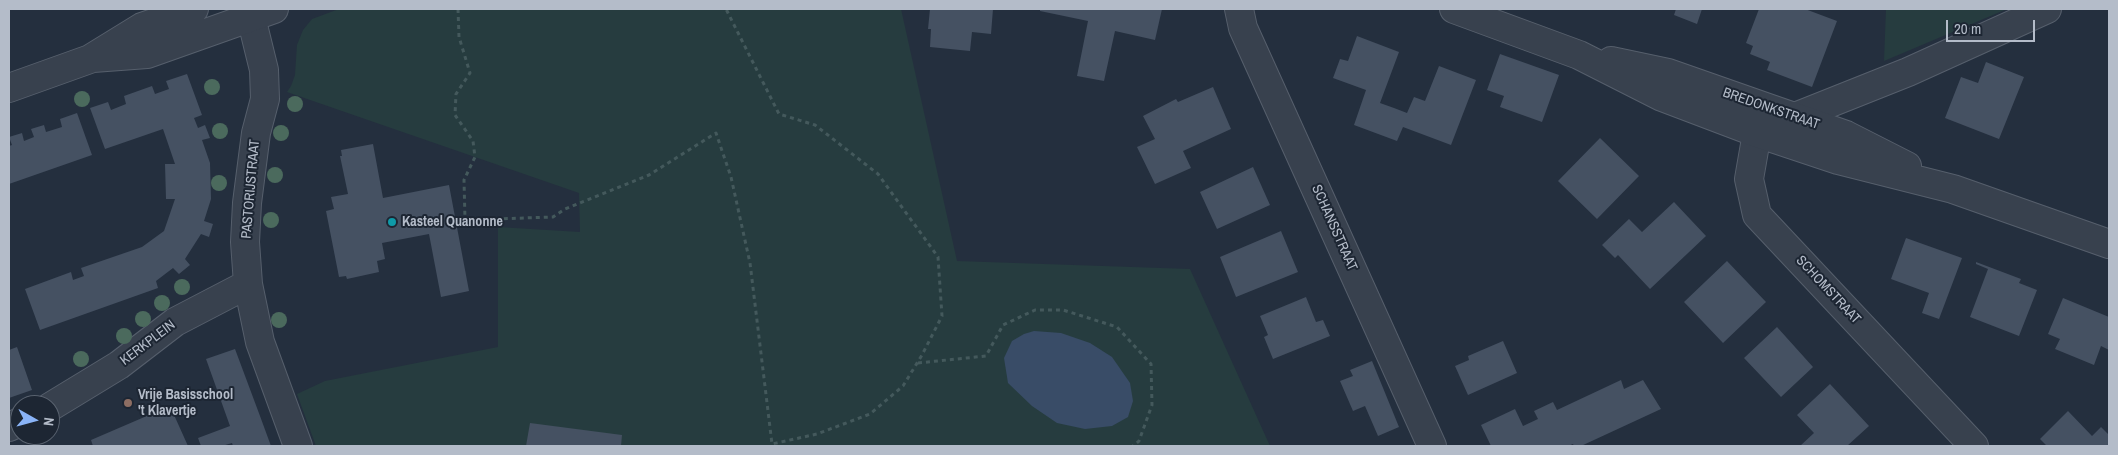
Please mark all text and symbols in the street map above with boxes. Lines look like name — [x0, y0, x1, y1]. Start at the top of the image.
scale bar — [1948, 10, 2037, 42]
text: 20 m — [1954, 18, 1981, 39]
street label: BREDONKSTRAAT — [1720, 85, 1822, 133]
street label: PASTORIJSTRAAT — [238, 139, 264, 239]
street label: SCHANSSTRAAT — [1308, 182, 1360, 274]
place label: Kasteel Quanonne — [402, 214, 503, 230]
marker: Kasteel Quanonne — [386, 216, 398, 228]
street label: SCHOMSTRAAT — [1792, 252, 1864, 328]
street label: KERKPLEIN — [117, 317, 179, 369]
place label: Vrije Basisschool 't Klavertje — [138, 387, 233, 420]
north arrow — [10, 395, 60, 445]
marker: Vrije Basisschool 't Klavertje — [122, 397, 134, 409]
text: N — [39, 416, 58, 427]

